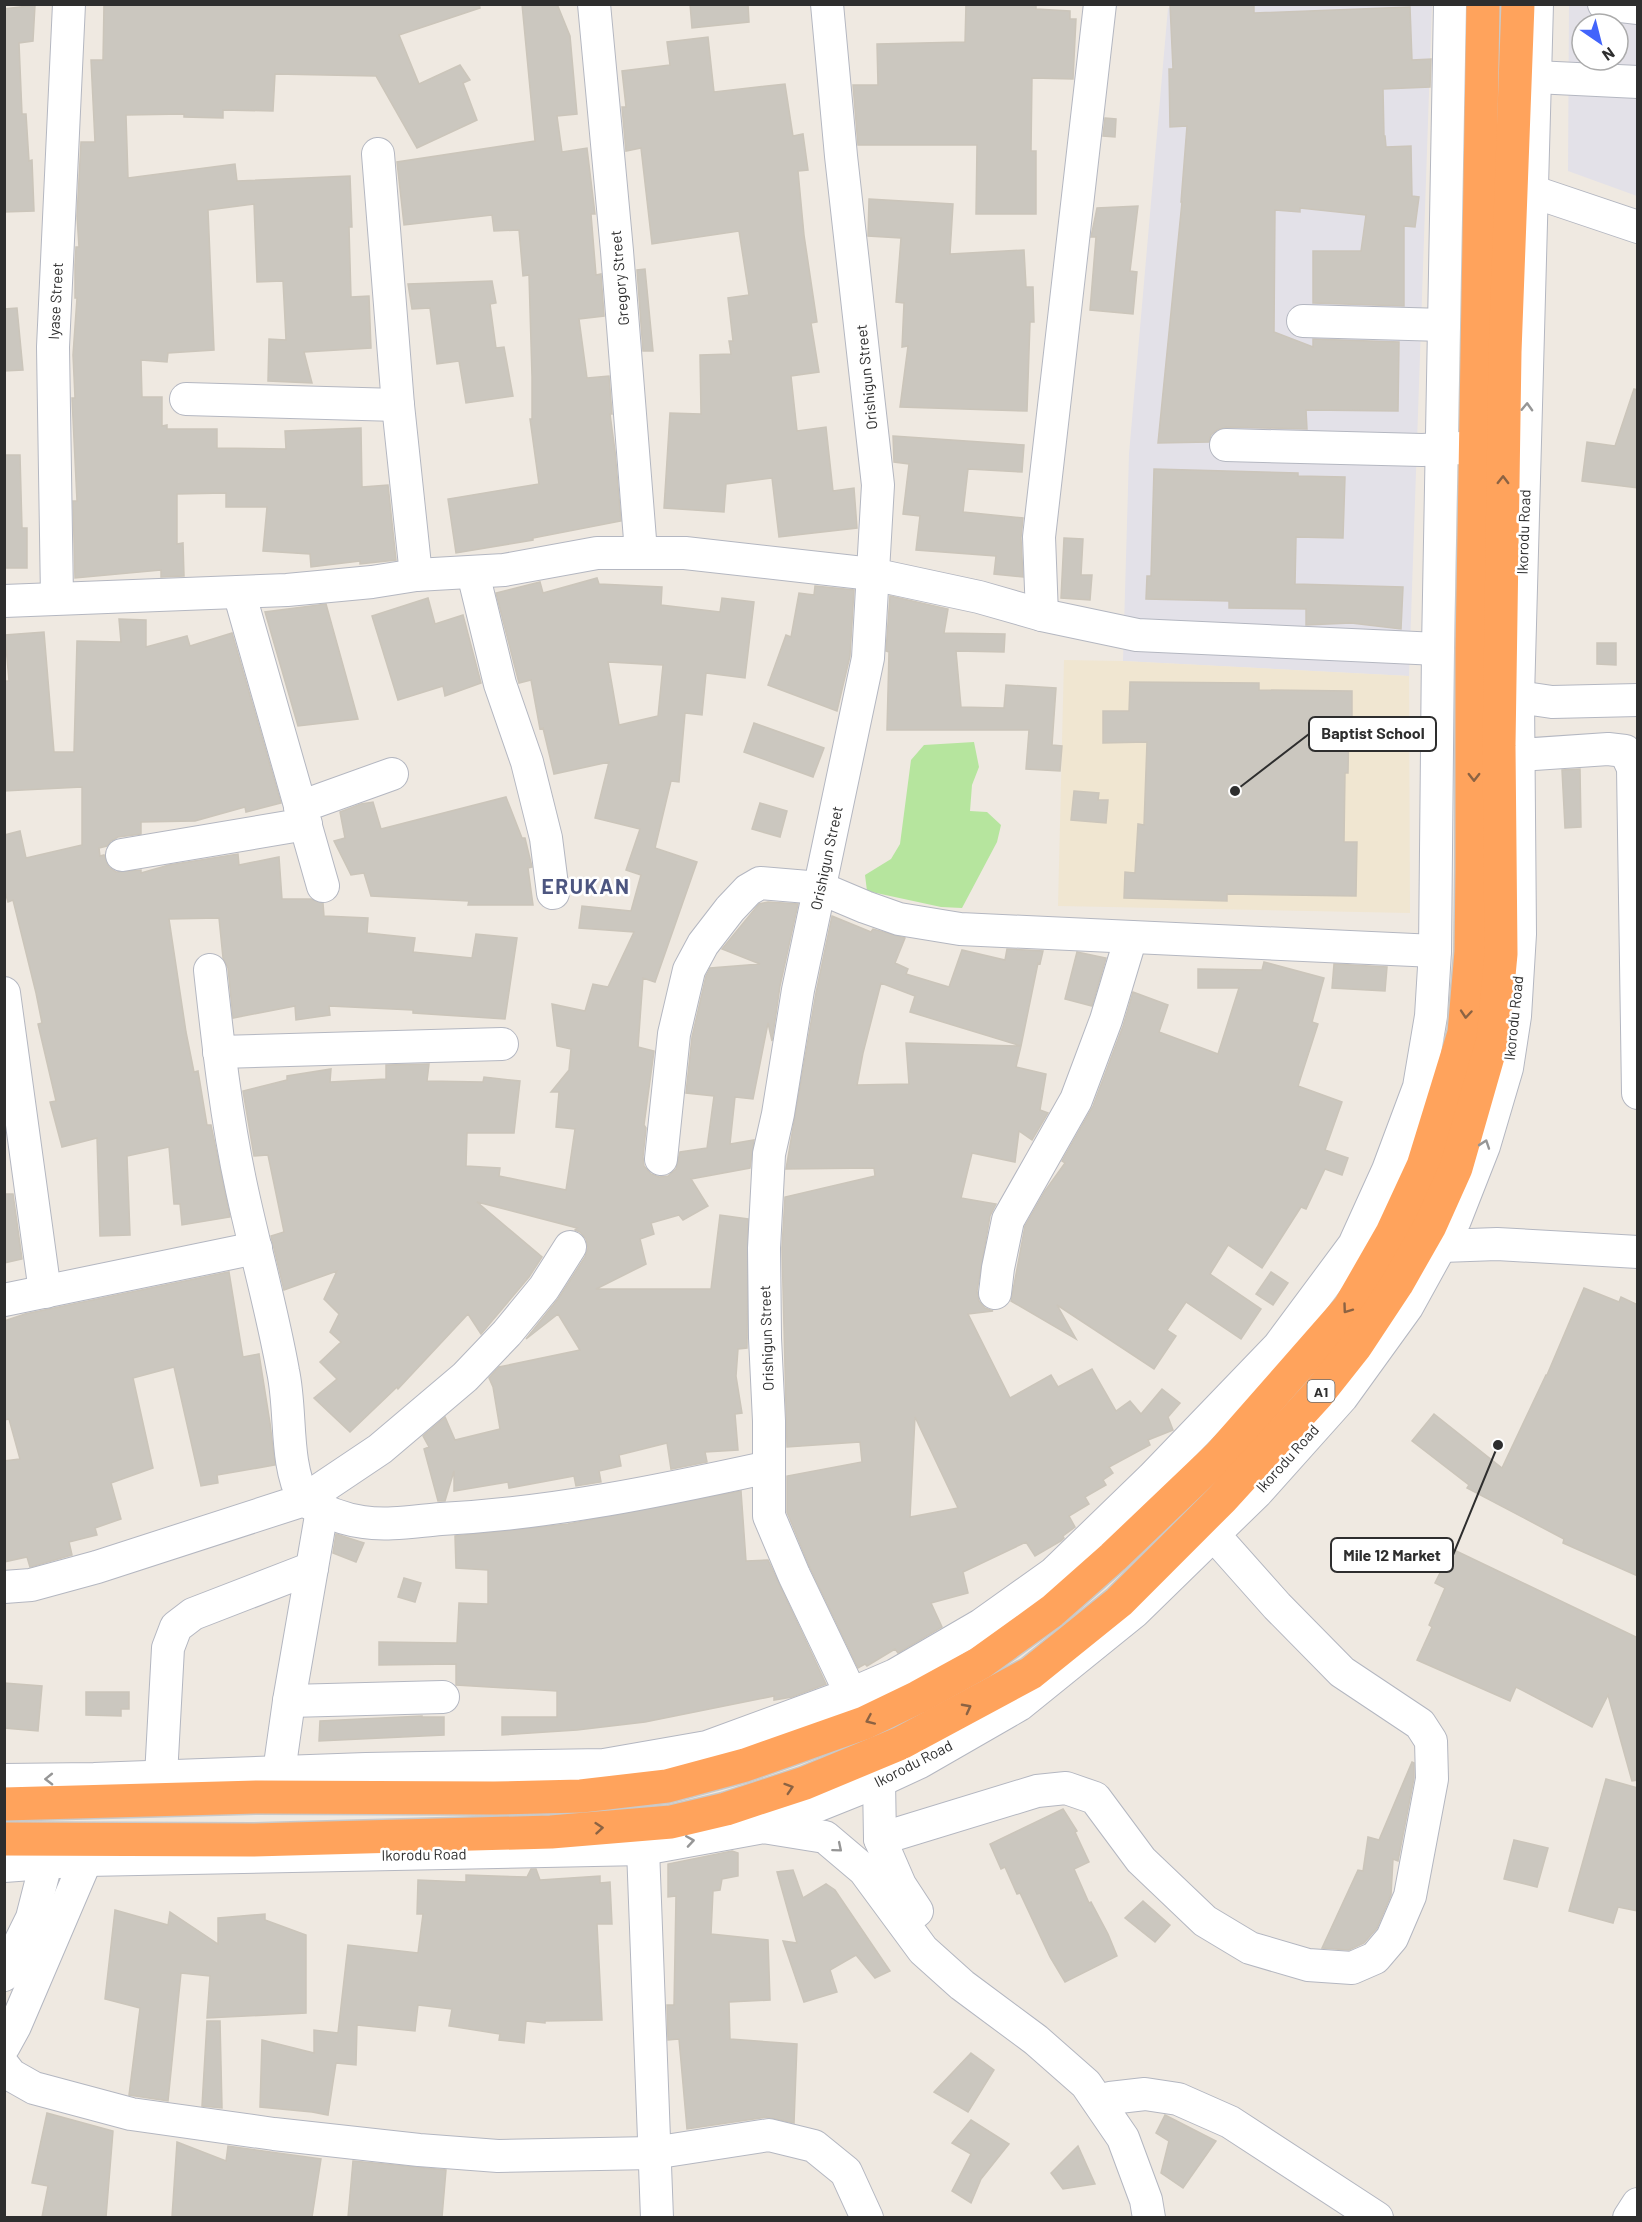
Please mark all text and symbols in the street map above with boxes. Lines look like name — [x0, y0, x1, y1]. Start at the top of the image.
north arrow — [1570, 12, 1630, 72]
text: N — [1599, 44, 1619, 66]
street label: Gregory Street — [606, 230, 632, 326]
street label: Iyase Street — [44, 262, 66, 340]
street label: Orishigun Street — [852, 323, 880, 431]
one-way arrow — [1520, 402, 1533, 411]
one-way arrow — [1497, 475, 1509, 484]
street label: Ikorodu Road — [1513, 489, 1533, 575]
callout: Baptist School — [1309, 717, 1436, 751]
text: Baptist School — [1321, 723, 1425, 742]
one-way arrow — [1467, 772, 1480, 781]
street label: Orishigun Street — [806, 804, 846, 912]
district label: ERUKAN — [542, 873, 630, 898]
street label: Ikorodu Road — [1500, 975, 1526, 1061]
one-way arrow — [1460, 1009, 1473, 1018]
one-way arrow — [1477, 1139, 1490, 1150]
street label: Orishigun Street — [755, 1285, 777, 1391]
one-way arrow — [1343, 1303, 1354, 1314]
road number: A1 — [1308, 1380, 1334, 1402]
street label: Ikorodu Road — [1252, 1420, 1322, 1496]
callout: Mile 12 Market — [1331, 1538, 1453, 1572]
text: Mile 12 Market — [1343, 1545, 1441, 1564]
one-way arrow — [960, 1704, 971, 1715]
one-way arrow — [865, 1713, 876, 1725]
street label: Ikorodu Road — [871, 1736, 955, 1790]
one-way arrow — [45, 1773, 54, 1785]
one-way arrow — [783, 1783, 794, 1795]
one-way arrow — [595, 1822, 604, 1835]
one-way arrow — [685, 1835, 695, 1848]
one-way arrow — [831, 1841, 842, 1852]
street label: Ikorodu Road — [381, 1844, 467, 1864]

